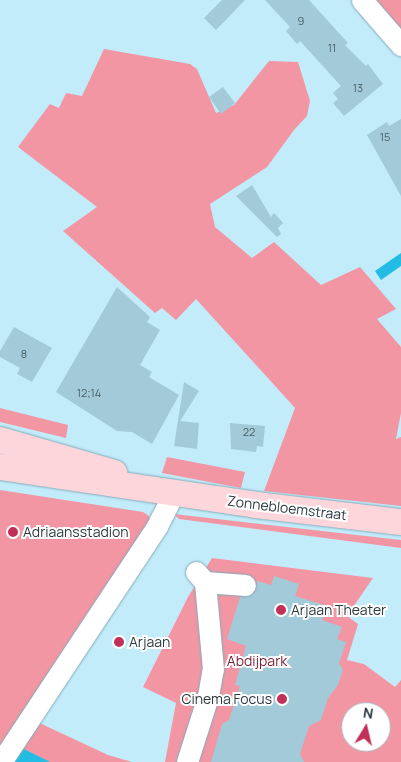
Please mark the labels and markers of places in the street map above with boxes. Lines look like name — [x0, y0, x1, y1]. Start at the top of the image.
place label: Adriaansstadion — [23, 524, 129, 540]
marker: Adriaansstadion — [7, 526, 19, 538]
place label: Arjaan Theater — [291, 602, 386, 618]
marker: Arjaan Theater — [275, 604, 287, 616]
place label: Arjaan — [129, 634, 170, 650]
marker: Arjaan — [113, 636, 125, 648]
place label: Cinema Focus — [181, 691, 272, 707]
marker: Cinema Focus — [276, 693, 288, 705]

